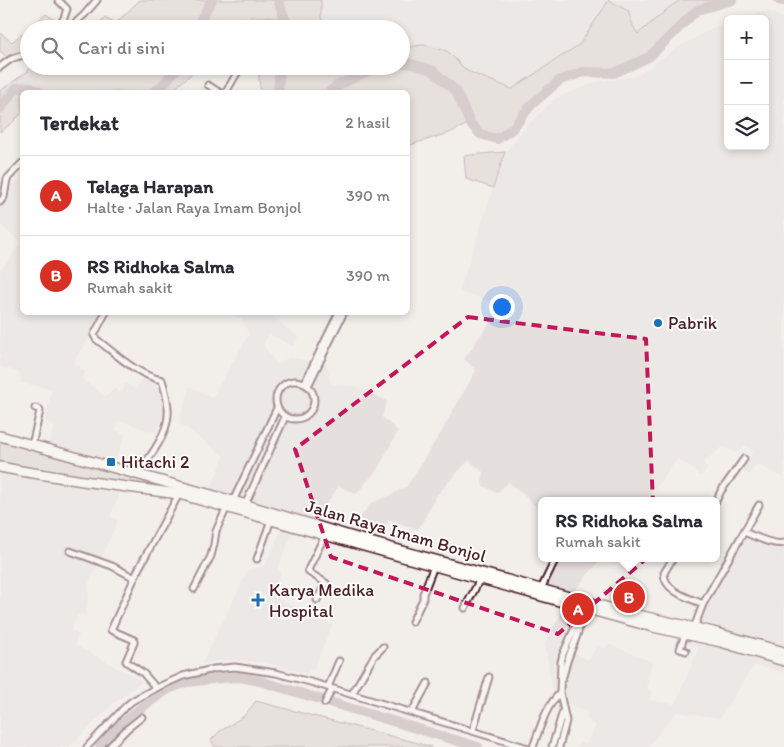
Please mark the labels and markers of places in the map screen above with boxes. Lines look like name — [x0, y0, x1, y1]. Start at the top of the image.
place label: Pabrik — [668, 312, 718, 334]
marker: Pabrik — [652, 317, 664, 329]
place label: Hitachi 2 — [121, 451, 190, 473]
marker: Hitachi 2 — [105, 456, 117, 468]
pin: B — [613, 578, 645, 616]
place label: Karya Medika Hospital — [269, 579, 374, 622]
pin: A — [562, 590, 594, 628]
marker: Karya Medika Hospital — [251, 593, 265, 607]

